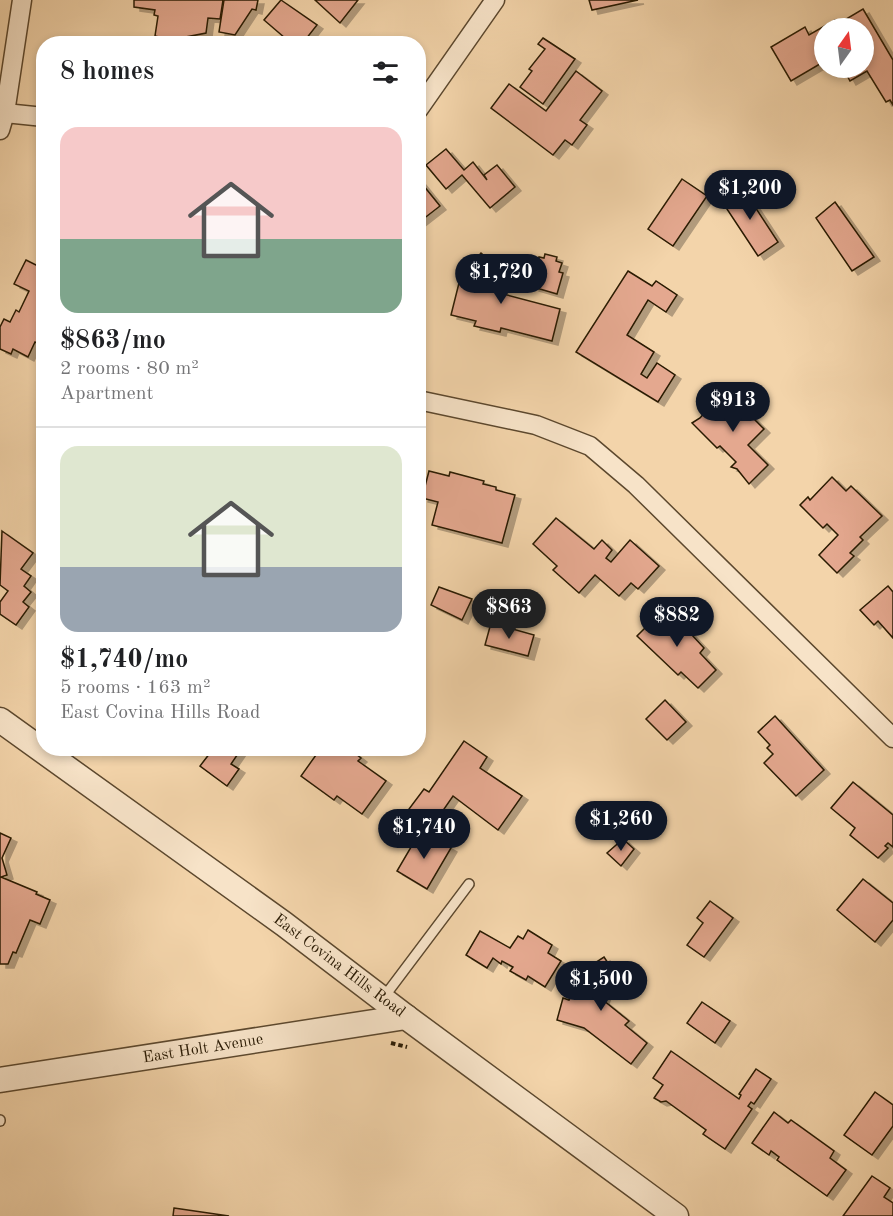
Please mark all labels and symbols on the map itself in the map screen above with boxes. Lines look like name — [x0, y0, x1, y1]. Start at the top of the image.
north arrow — [814, 18, 874, 78]
pin: $1,200 — [701, 170, 799, 221]
pin: $1,720 — [452, 254, 550, 305]
pin: $913 — [697, 382, 769, 433]
pin: $863 — [473, 589, 545, 640]
pin: $882 — [641, 597, 713, 648]
pin: $1,260 — [572, 801, 670, 852]
pin: $1,740 — [375, 809, 473, 860]
street label: East Covina Hills Road — [270, 911, 408, 1021]
pin: $1,500 — [552, 961, 650, 1012]
street label: East Holt Avenue — [142, 1032, 264, 1066]

